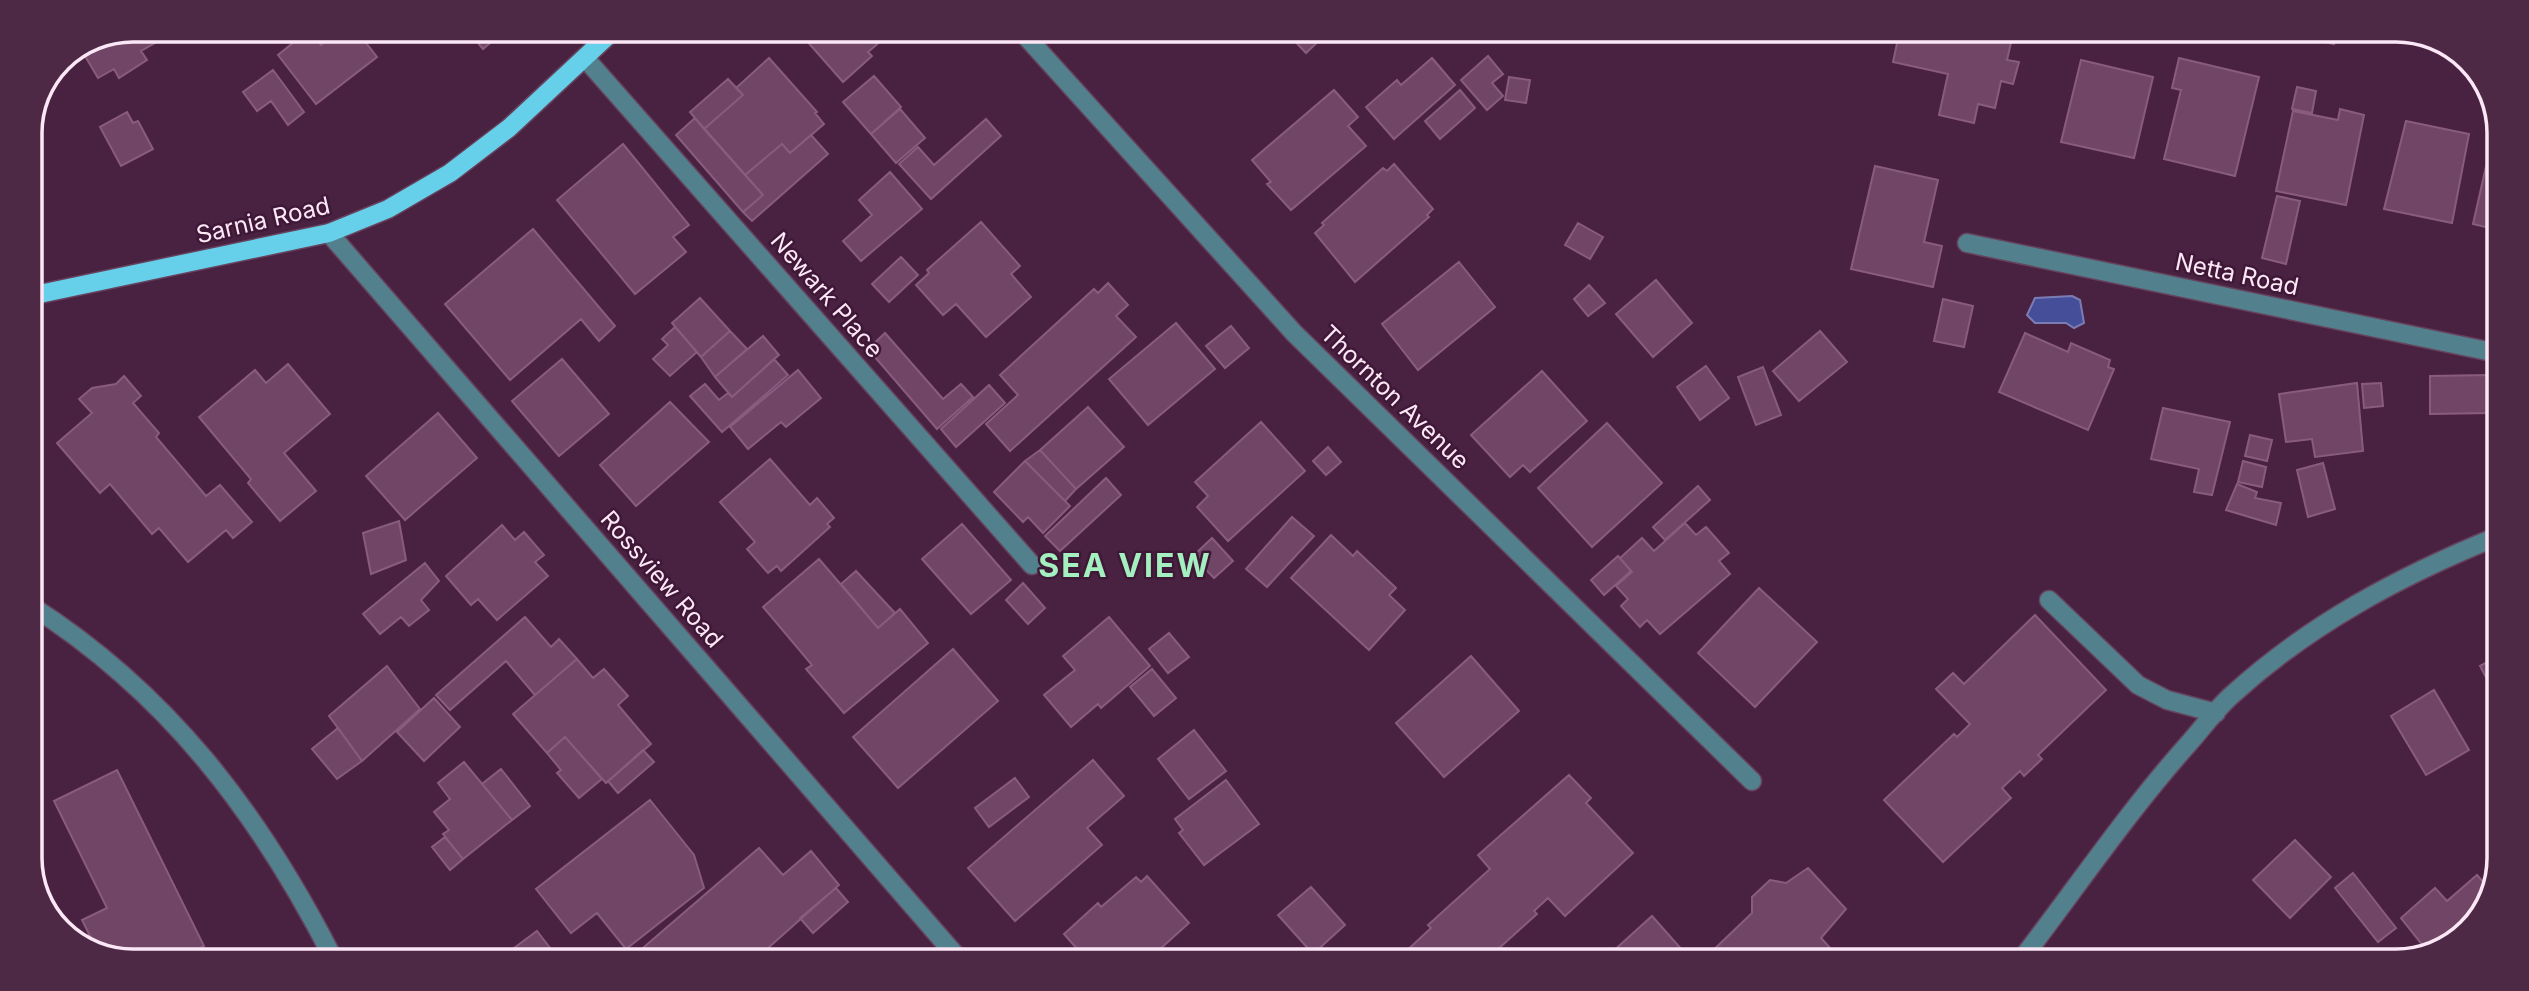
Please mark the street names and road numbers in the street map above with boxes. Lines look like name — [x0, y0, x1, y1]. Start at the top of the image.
street label: Sarnia Road — [193, 191, 333, 249]
street label: Newark Place — [765, 226, 889, 364]
street label: Netta Road — [2173, 247, 2301, 301]
street label: Thornton Avenue — [1315, 319, 1475, 475]
street label: Rossview Road — [595, 505, 729, 653]

